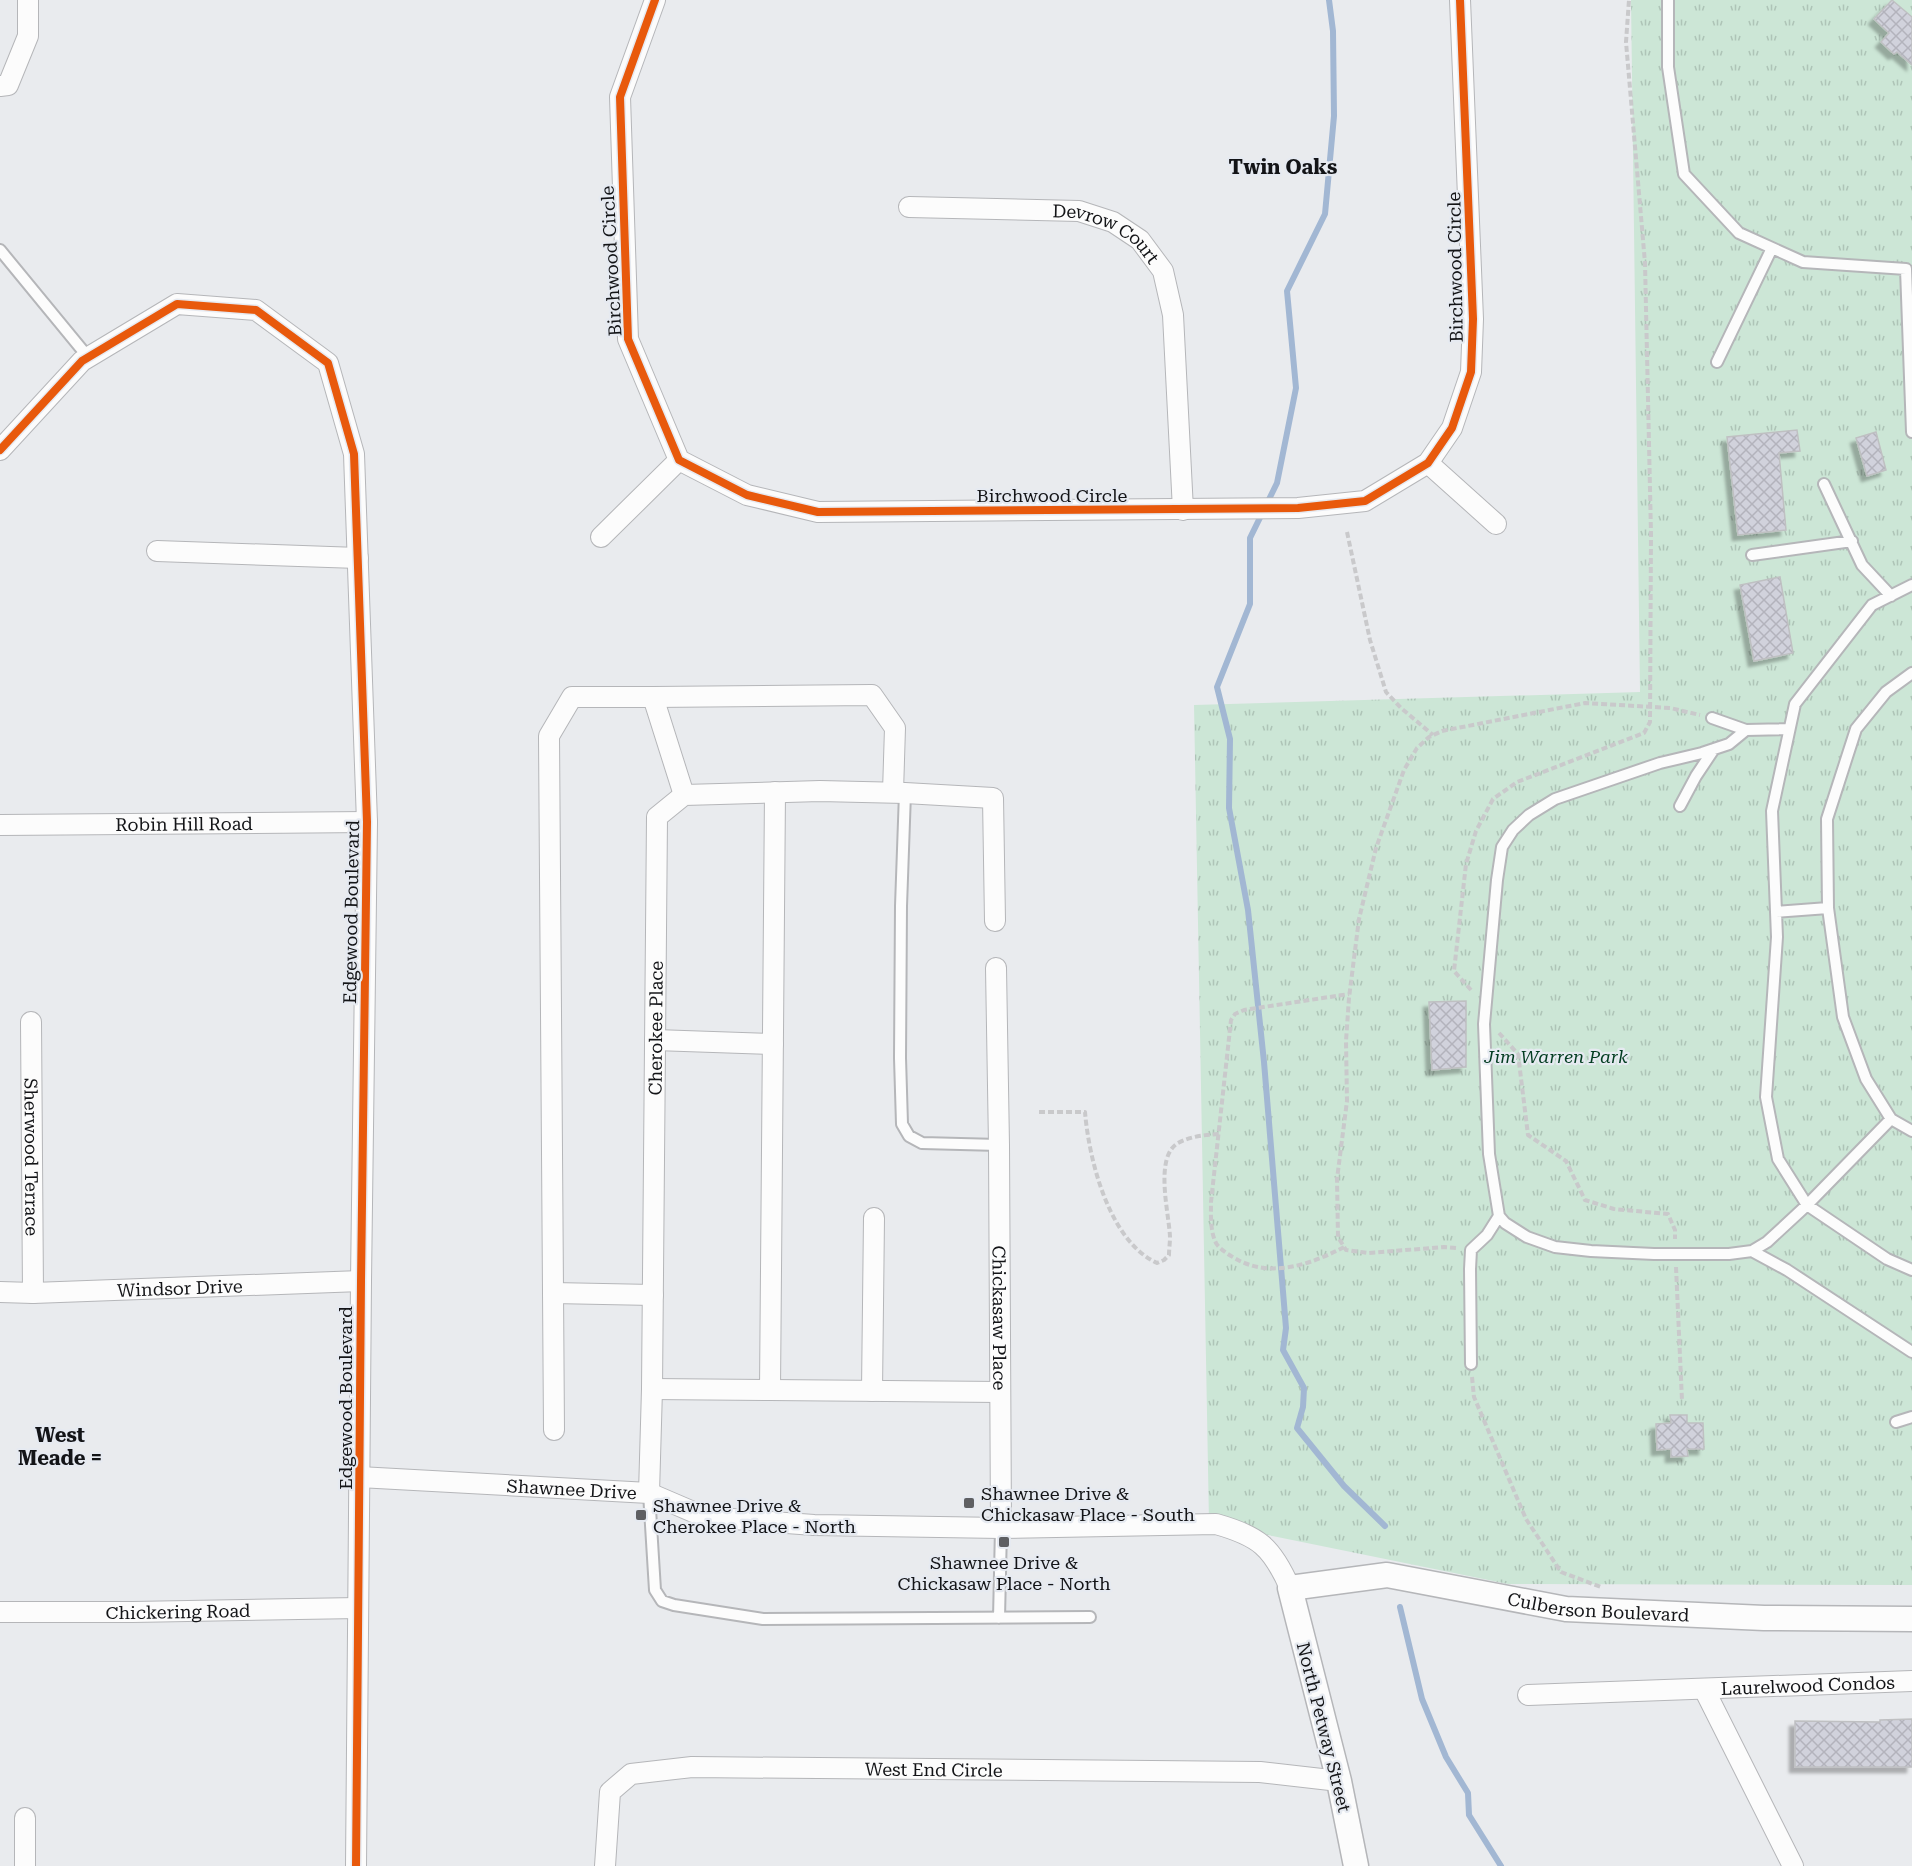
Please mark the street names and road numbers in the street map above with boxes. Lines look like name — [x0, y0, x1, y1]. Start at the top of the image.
street label: Birchwood Circle — [597, 185, 625, 337]
street label: Birchwood Circle — [1443, 191, 1467, 343]
street label: Devrow Court — [1052, 200, 1164, 268]
street label: Birchwood Circle — [977, 485, 1128, 506]
street label: Robin Hill Road — [115, 812, 253, 835]
street label: Edgewood Boulevard — [339, 820, 363, 1004]
street label: Cherokee Place — [644, 961, 666, 1095]
street label: Sherwood Terrace — [21, 1078, 43, 1236]
street label: Chickasaw Place — [989, 1246, 1011, 1391]
street label: Windsor Drive — [117, 1275, 243, 1300]
street label: Edgewood Boulevard — [335, 1306, 356, 1490]
street label: Shawnee Drive — [506, 1475, 637, 1503]
street label: Culberson Boulevard — [1506, 1588, 1690, 1625]
street label: Chickering Road — [106, 1599, 251, 1623]
street label: North Petway Street — [1293, 1640, 1355, 1814]
street label: Laurelwood Condos — [1720, 1671, 1895, 1698]
street label: West End Circle — [865, 1758, 1003, 1780]

